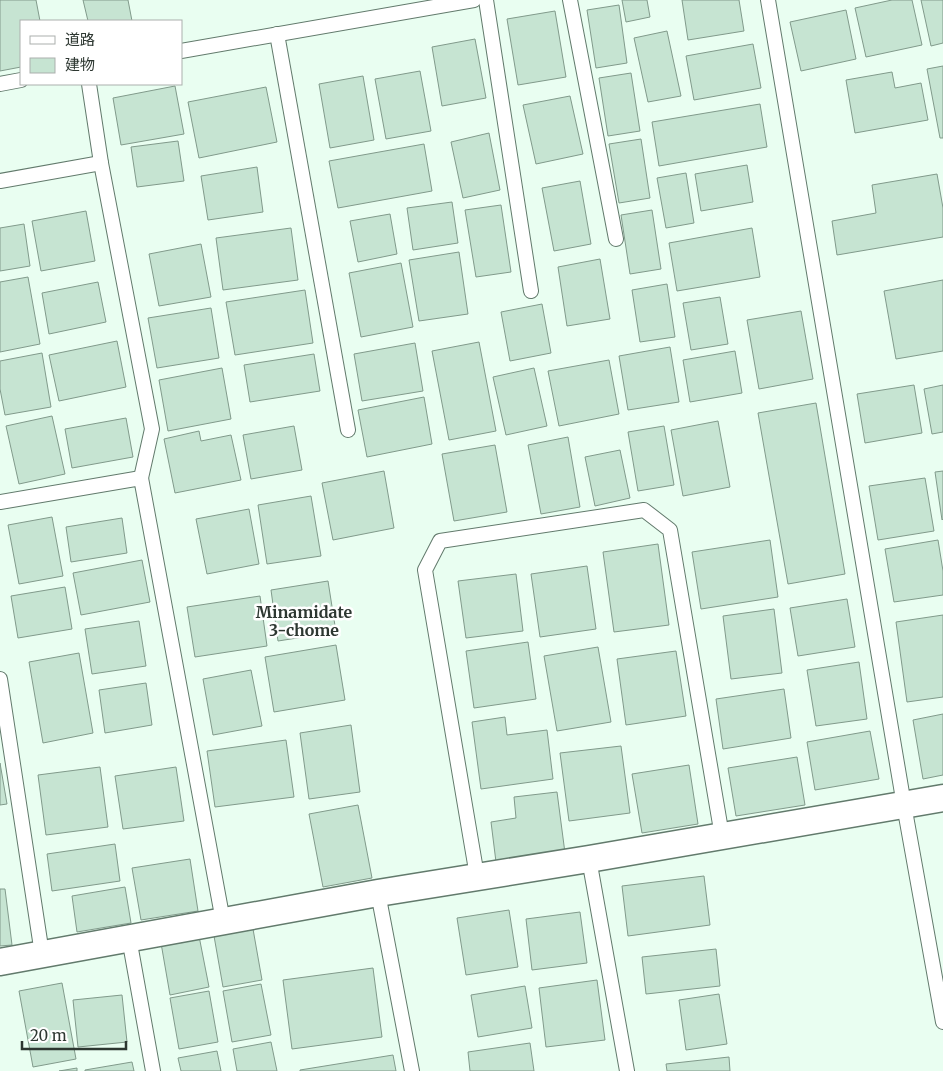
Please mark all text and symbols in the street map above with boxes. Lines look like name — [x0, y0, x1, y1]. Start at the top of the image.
legend — [20, 20, 182, 85]
text: 道路 — [65, 30, 95, 49]
text: 建物 — [65, 55, 95, 74]
district label: Minamidate 3-chome — [256, 602, 353, 640]
scale bar — [22, 1018, 126, 1050]
text: 20 m — [30, 1026, 67, 1045]

